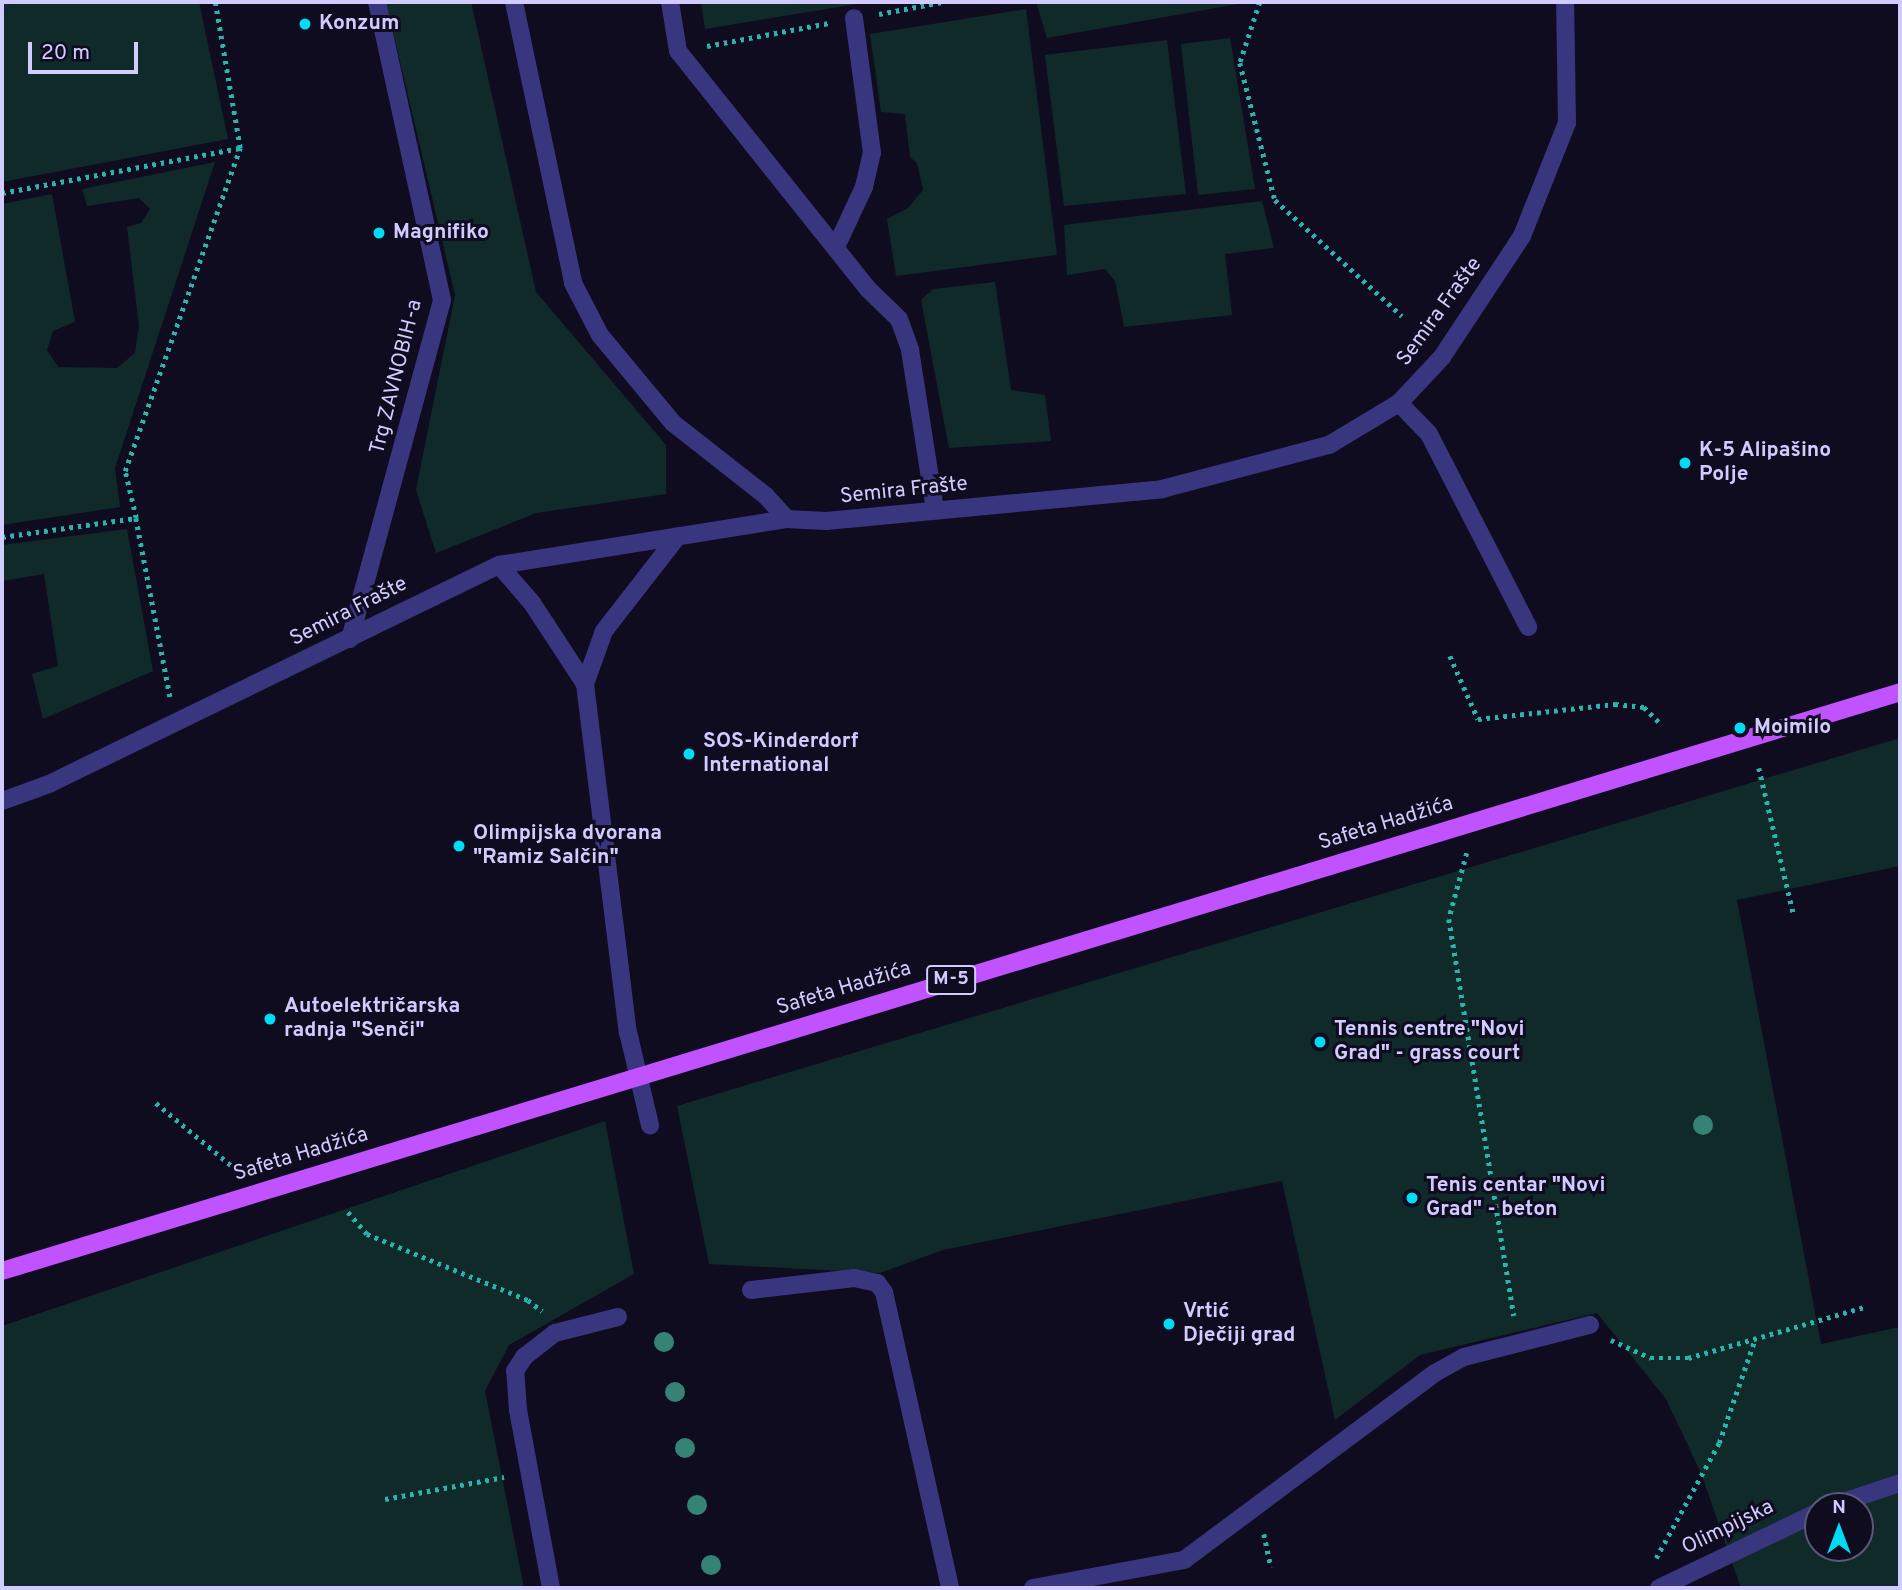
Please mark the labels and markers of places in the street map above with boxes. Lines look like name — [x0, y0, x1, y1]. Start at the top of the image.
place label: Konzum — [319, 11, 399, 37]
marker: Konzum — [297, 16, 313, 32]
place label: Magnifiko — [393, 220, 489, 246]
marker: Magnifiko — [371, 225, 387, 241]
place label: K-5 Alipašino Polje — [1699, 438, 1832, 488]
marker: K-5 Alipašino Polje — [1677, 455, 1693, 471]
place label: Moimilo — [1754, 715, 1831, 741]
marker: Moimilo — [1732, 720, 1748, 736]
place label: SOS-Kinderdorf International — [703, 729, 858, 779]
marker: SOS-Kinderdorf International — [681, 746, 697, 762]
place label: Olimpijska dvorana "Ramiz Salčin" — [473, 821, 662, 871]
marker: Olimpijska dvorana "Ramiz Salčin" — [451, 838, 467, 854]
place label: Autoelektričarska radnja "Senči" — [284, 994, 460, 1044]
marker: Autoelektričarska radnja "Senči" — [262, 1011, 278, 1027]
place label: Tennis centre "Novi Grad" - grass court — [1334, 1017, 1525, 1067]
marker: Tennis centre "Novi Grad" - grass court — [1312, 1034, 1328, 1050]
place label: Tenis centar "Novi Grad" - beton — [1426, 1173, 1605, 1223]
marker: Tenis centar "Novi Grad" - beton — [1404, 1190, 1420, 1206]
place label: Vrtić Dječiji grad — [1183, 1299, 1295, 1349]
marker: Vrtić Dječiji grad — [1161, 1316, 1177, 1332]

